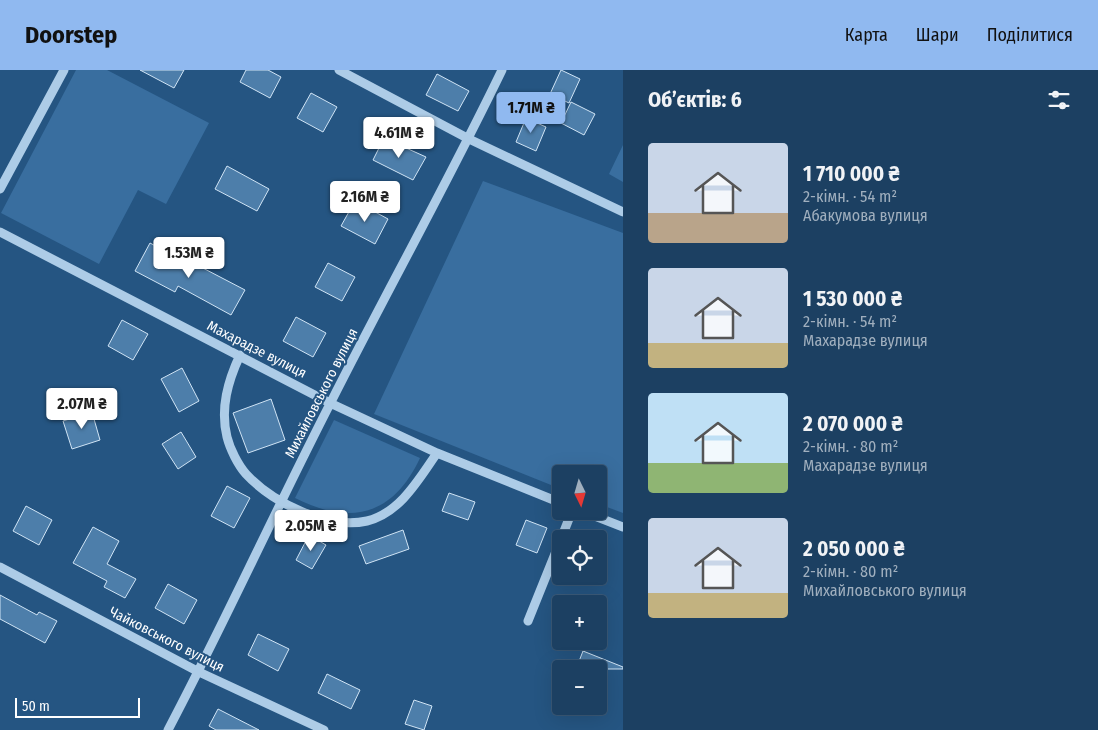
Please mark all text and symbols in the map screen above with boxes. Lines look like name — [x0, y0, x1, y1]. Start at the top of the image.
text: Doorstep — [25, 21, 117, 49]
text: Карта — [845, 24, 888, 46]
text: Шари — [916, 24, 959, 46]
text: Поділитися — [987, 24, 1073, 46]
icon: filters — [1045, 86, 1073, 114]
text: Об’єктів: 6 — [648, 87, 742, 113]
pin: 1.71M ₴ — [485, 92, 577, 134]
text: 1.71M ₴ — [507, 98, 555, 117]
pin: 4.61M ₴ — [353, 116, 445, 159]
text: 4.61M ₴ — [374, 123, 424, 142]
text: 1 710 000 ₴ — [803, 161, 900, 187]
icon: home — [688, 163, 748, 223]
pin: 2.16M ₴ — [319, 180, 411, 223]
text: 2.16M ₴ — [341, 187, 389, 206]
text: 2-кімн. · 54 m² — [803, 187, 897, 206]
text: Абакумова вулиця — [803, 206, 928, 225]
pin: 1.53M ₴ — [143, 236, 235, 279]
text: 1.53M ₴ — [164, 243, 214, 262]
text: 1 530 000 ₴ — [803, 286, 902, 312]
icon: home — [688, 288, 748, 348]
text: 2-кімн. · 54 m² — [803, 312, 897, 331]
street label: Махарадзе вулиця — [204, 317, 309, 382]
street label: Михайловського вулиця — [281, 326, 362, 461]
text: Махарадзе вулиця — [803, 331, 928, 350]
pin: 2.07M ₴ — [36, 388, 128, 430]
text: 2.07M ₴ — [57, 394, 107, 413]
text: 2 070 000 ₴ — [803, 411, 903, 437]
icon: home — [688, 413, 748, 473]
text: 2-кімн. · 80 m² — [803, 437, 898, 456]
text: Махарадзе вулиця — [803, 456, 928, 475]
north arrow — [552, 465, 608, 520]
map controls — [552, 465, 607, 715]
pin: 2.05M ₴ — [265, 510, 357, 552]
text: 2.05M ₴ — [286, 516, 336, 535]
button: locate — [552, 530, 607, 585]
text: 2 050 000 ₴ — [803, 536, 905, 562]
icon: home — [688, 538, 748, 598]
text: 2-кімн. · 80 m² — [803, 562, 898, 581]
text: Михайловського вулиця — [803, 581, 967, 600]
button: + — [552, 595, 607, 650]
street label: Чайковського вулиця — [106, 603, 227, 676]
button: − — [552, 660, 607, 715]
scale bar — [15, 695, 140, 718]
text: 50 m — [22, 698, 50, 715]

